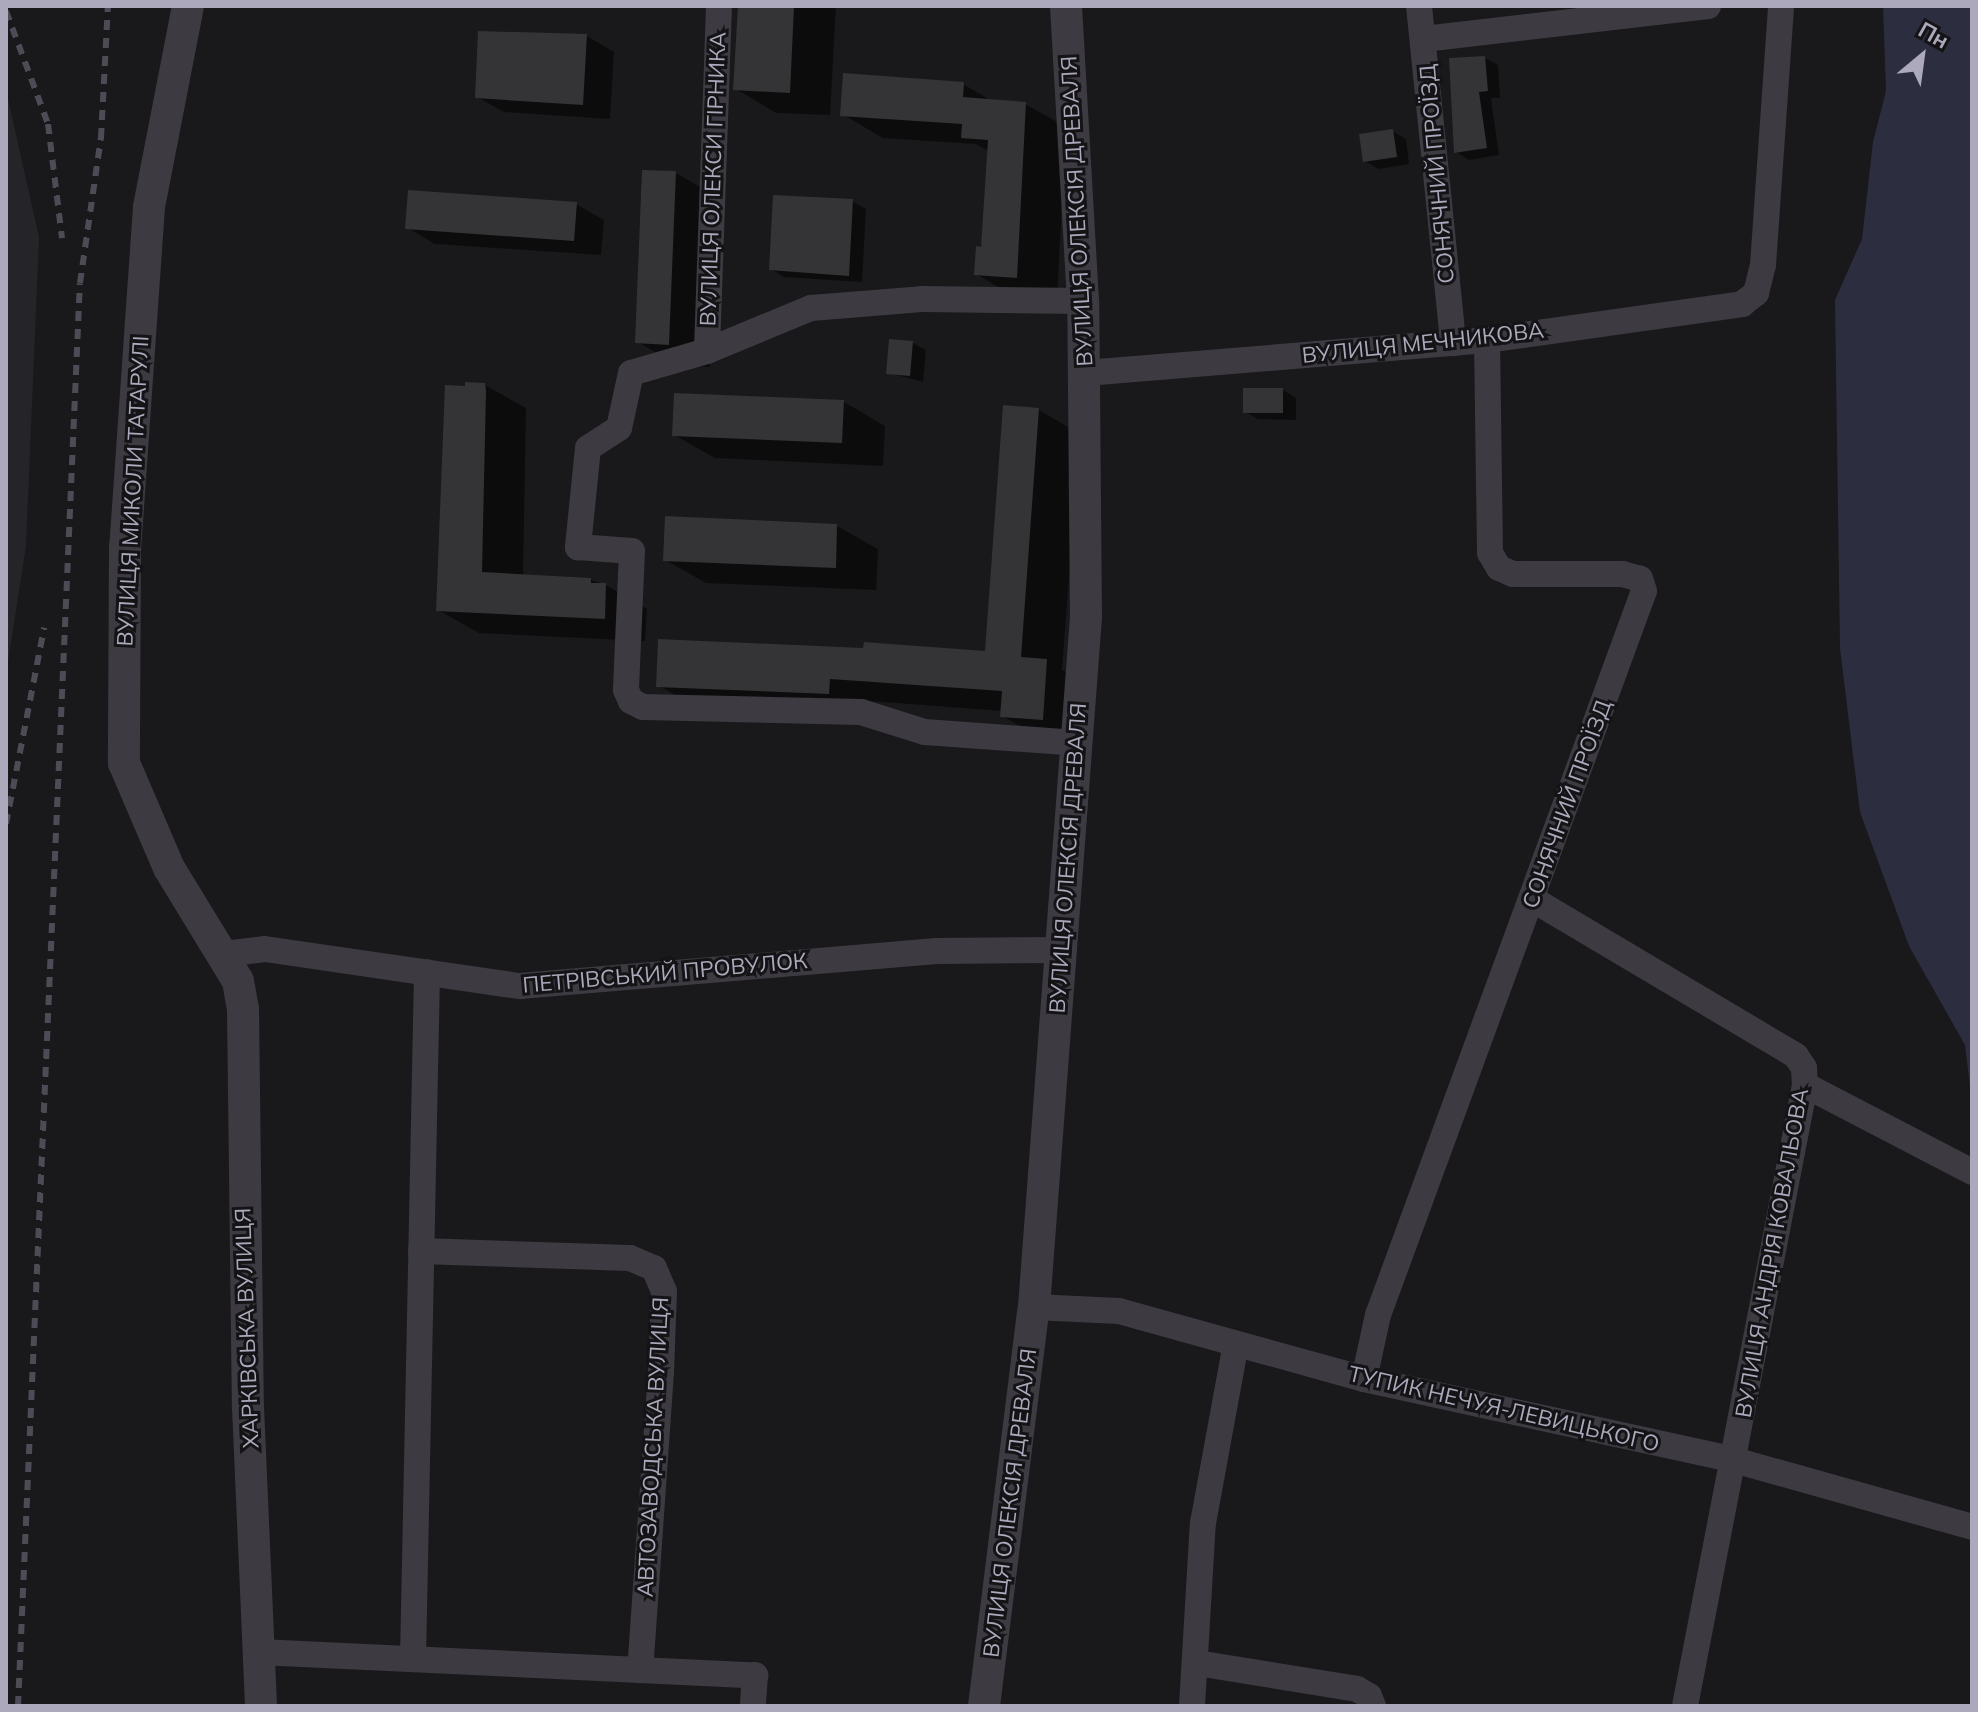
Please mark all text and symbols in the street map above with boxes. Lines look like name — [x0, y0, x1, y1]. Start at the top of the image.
text: Пн — [1913, 15, 1954, 55]
north arrow — [1882, 16, 1962, 96]
street label: ВУЛИЦЯ ОЛЕКСИ ГІРНИКА — [695, 31, 731, 327]
street label: ВУЛИЦЯ ОЛЕКСІЯ ДРЕВАЛЯ — [1056, 55, 1098, 367]
street label: СОНЯЧНИЙ ПРОЇЗД — [1414, 63, 1460, 285]
street label: ВУЛИЦЯ МЕЧНИКОВА — [1301, 317, 1545, 369]
street label: ВУЛИЦЯ МИКОЛИ ТАТАРУЛІ — [112, 335, 154, 647]
street label: СОНЯЧНИЙ ПРОЇЗД — [1517, 696, 1617, 912]
street label: ВУЛИЦЯ ОЛЕКСІЯ ДРЕВАЛЯ — [1044, 702, 1092, 1014]
street label: ПЕТРІВСЬКИЙ ПРОВУЛОК — [522, 947, 808, 999]
street label: ВУЛИЦЯ АНДРІЯ КОВАЛЬОВА — [1730, 1086, 1814, 1420]
street label: ХАРКІВСЬКА ВУЛИЦЯ — [230, 1207, 264, 1449]
street label: АВТОЗАВОДСЬКА ВУЛИЦЯ — [632, 1296, 674, 1598]
street label: ВУЛИЦЯ ОЛЕКСІЯ ДРЕВАЛЯ — [978, 1347, 1042, 1659]
street label: ТУПИК НЕЧУЯ-ЛЕВИЦЬКОГО — [1346, 1360, 1662, 1458]

